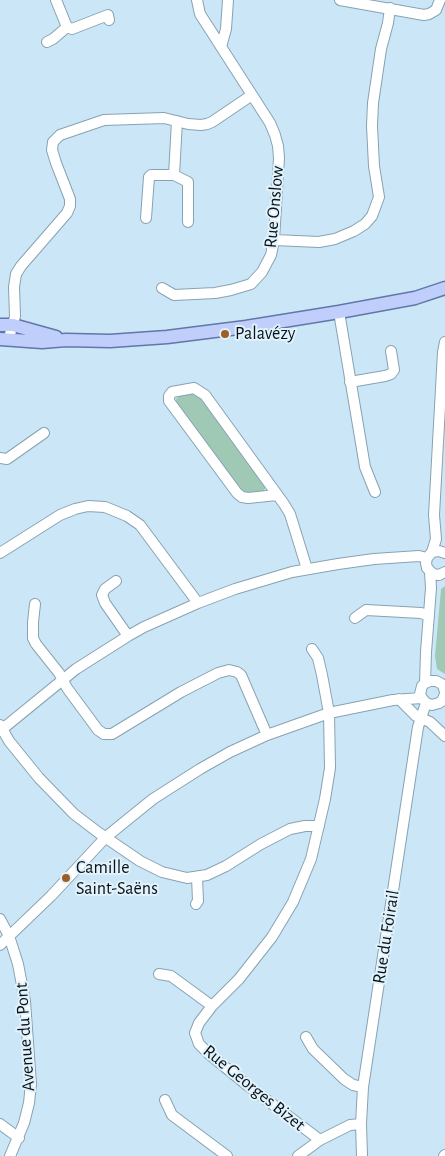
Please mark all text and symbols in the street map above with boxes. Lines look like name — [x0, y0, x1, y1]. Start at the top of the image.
street label: Rue Onslow — [260, 165, 288, 249]
place label: Palavézy — [235, 323, 295, 345]
marker: Palavézy — [219, 328, 231, 340]
place label: Camille Saint-Saëns — [76, 857, 158, 900]
marker: Camille Saint-Saëns — [60, 872, 72, 884]
street label: Rue du Foirail — [368, 889, 404, 985]
street label: Avenue du Pont — [10, 982, 40, 1092]
street label: Rue Georges Bizet — [199, 1040, 309, 1136]

